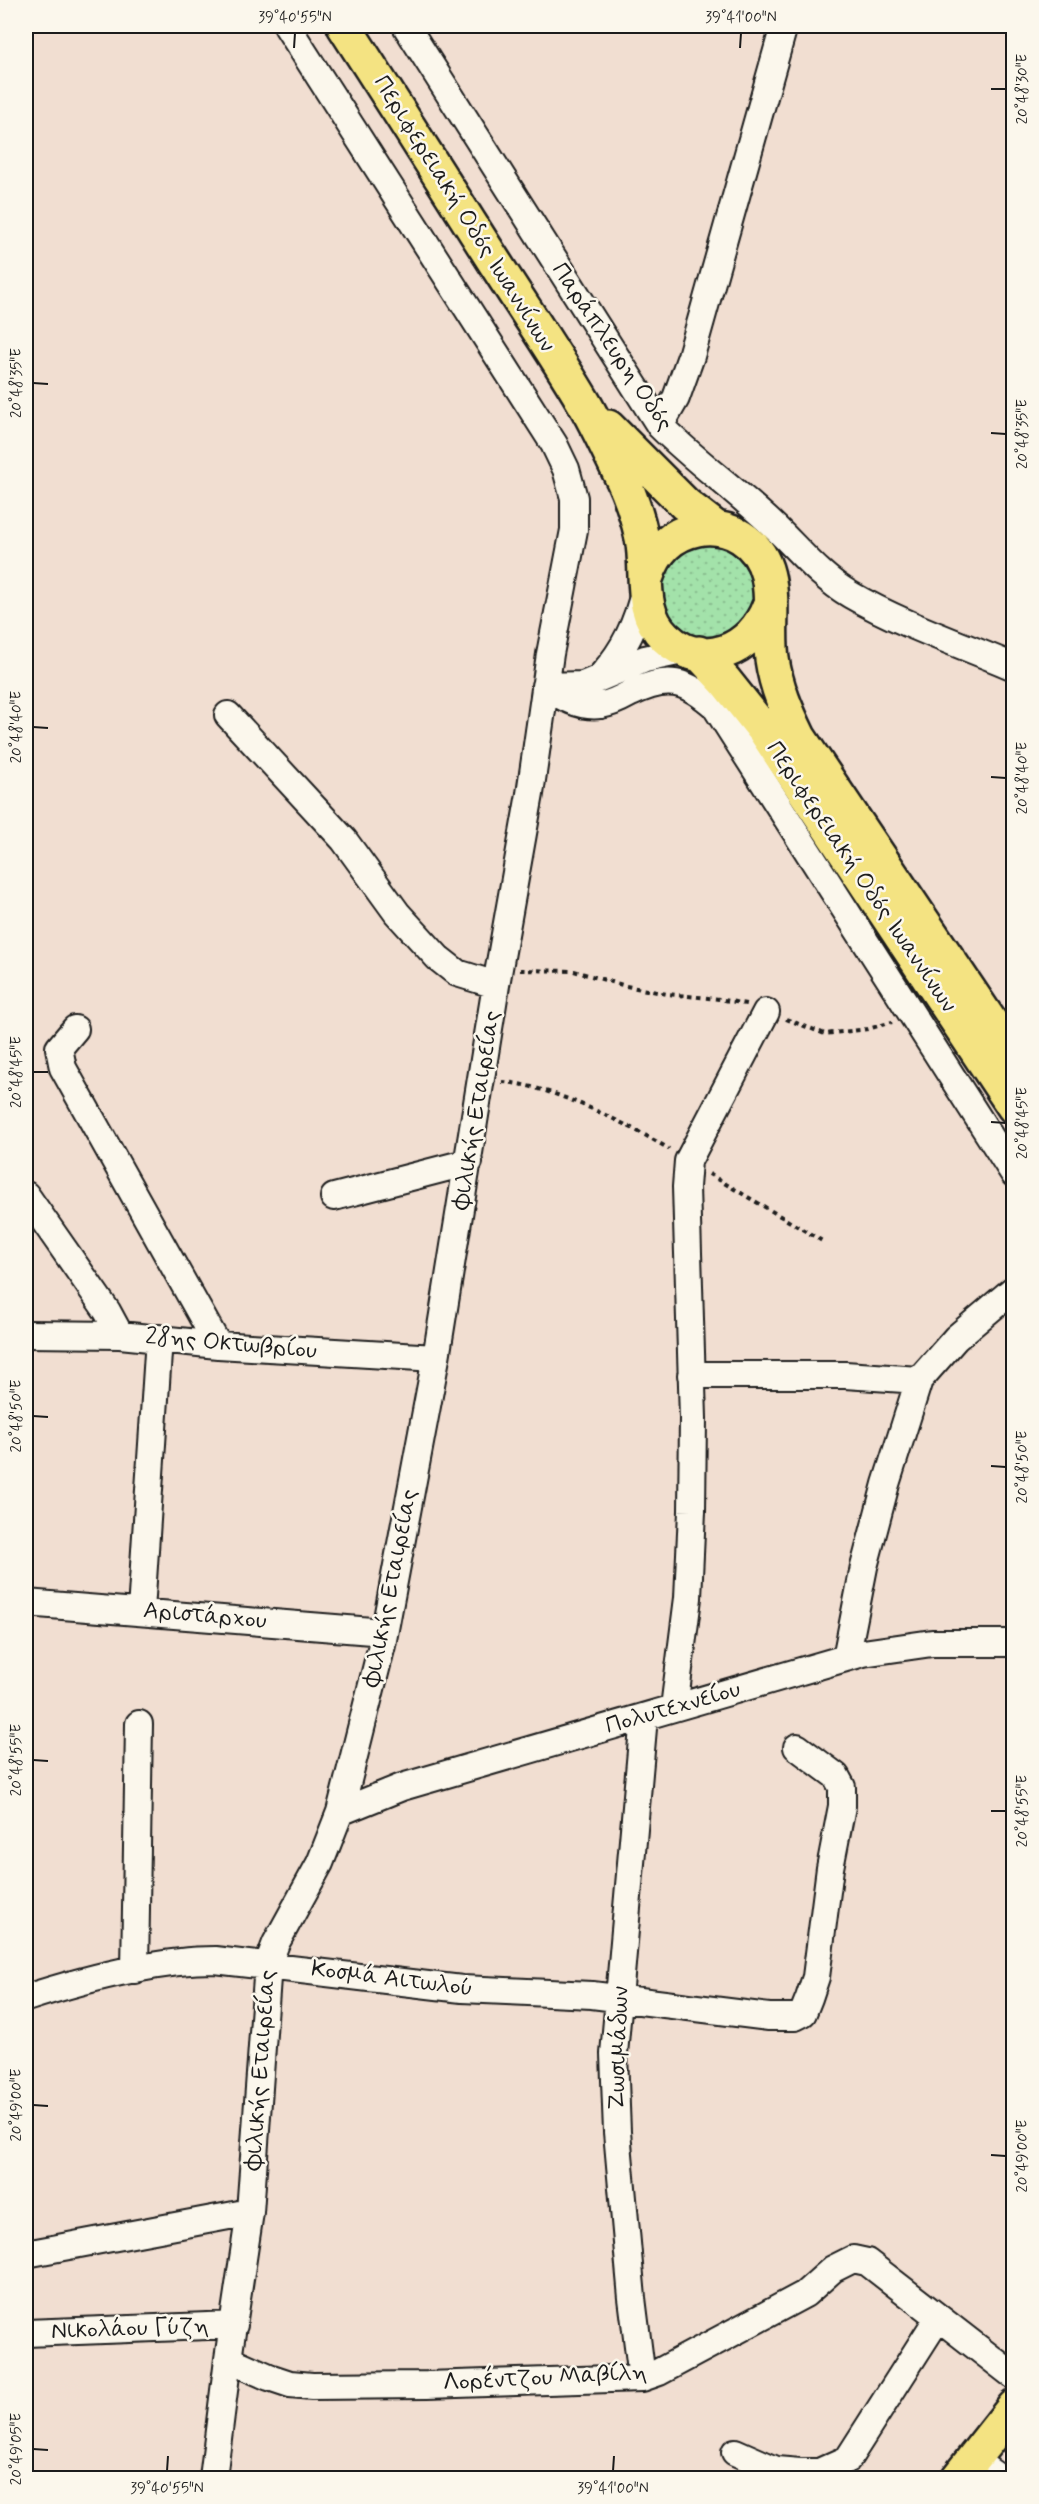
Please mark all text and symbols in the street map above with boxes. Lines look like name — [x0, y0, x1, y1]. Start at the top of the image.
text: 39°40'55"N — [258, 8, 332, 28]
text: 39°41'00"N — [705, 8, 777, 28]
text: 20°48'30"E — [1013, 53, 1033, 124]
street label: Περιφερειακή Οδός Ιωαννίνων — [366, 70, 562, 358]
street label: Παράπλευρη Οδός — [544, 257, 680, 437]
text: 20°48'35"E — [7, 348, 27, 418]
text: 20°48'35"E — [1013, 399, 1033, 469]
text: 20°48'40"E — [7, 690, 27, 763]
street label: Περιφερειακή Οδός Ιωαννίνων — [758, 735, 964, 1019]
text: 20°48'40"E — [1013, 741, 1033, 814]
street label: Φιλικής Εταιρείας — [446, 1008, 508, 1213]
text: 20°48'45"E — [7, 1036, 27, 1108]
text: 20°48'45"E — [1013, 1087, 1033, 1159]
street label: 28ης Οκτωβρίου — [144, 1321, 318, 1367]
text: 20°48'50"E — [7, 1379, 27, 1452]
text: 20°48'50"E — [1013, 1430, 1033, 1503]
street label: Φιλικής Εταιρείας — [356, 1486, 425, 1691]
street label: Αριστάρχου — [142, 1595, 268, 1637]
street label: Πολυτεχνείου — [602, 1674, 744, 1742]
text: 20°48'55"E — [7, 1724, 27, 1796]
text: 20°48'55"E — [1013, 1775, 1033, 1847]
street label: Κοσμά Αιτωλού — [309, 1954, 475, 2004]
street label: Φιλικής Εταιρείας — [238, 1969, 283, 2172]
street label: Ζωσιμάδων — [601, 1985, 637, 2111]
text: 20°49'00"E — [7, 2068, 27, 2142]
text: 20°49'00"E — [1013, 2119, 1033, 2193]
street label: Νικολάου Γύζη — [50, 2311, 210, 2347]
street label: Λορέντζου Μαβίλη — [442, 2356, 648, 2399]
text: 20°49'05"E — [7, 2413, 27, 2485]
text: 39°40'55"N — [130, 2479, 204, 2499]
text: 39°41'00"N — [577, 2479, 649, 2499]

